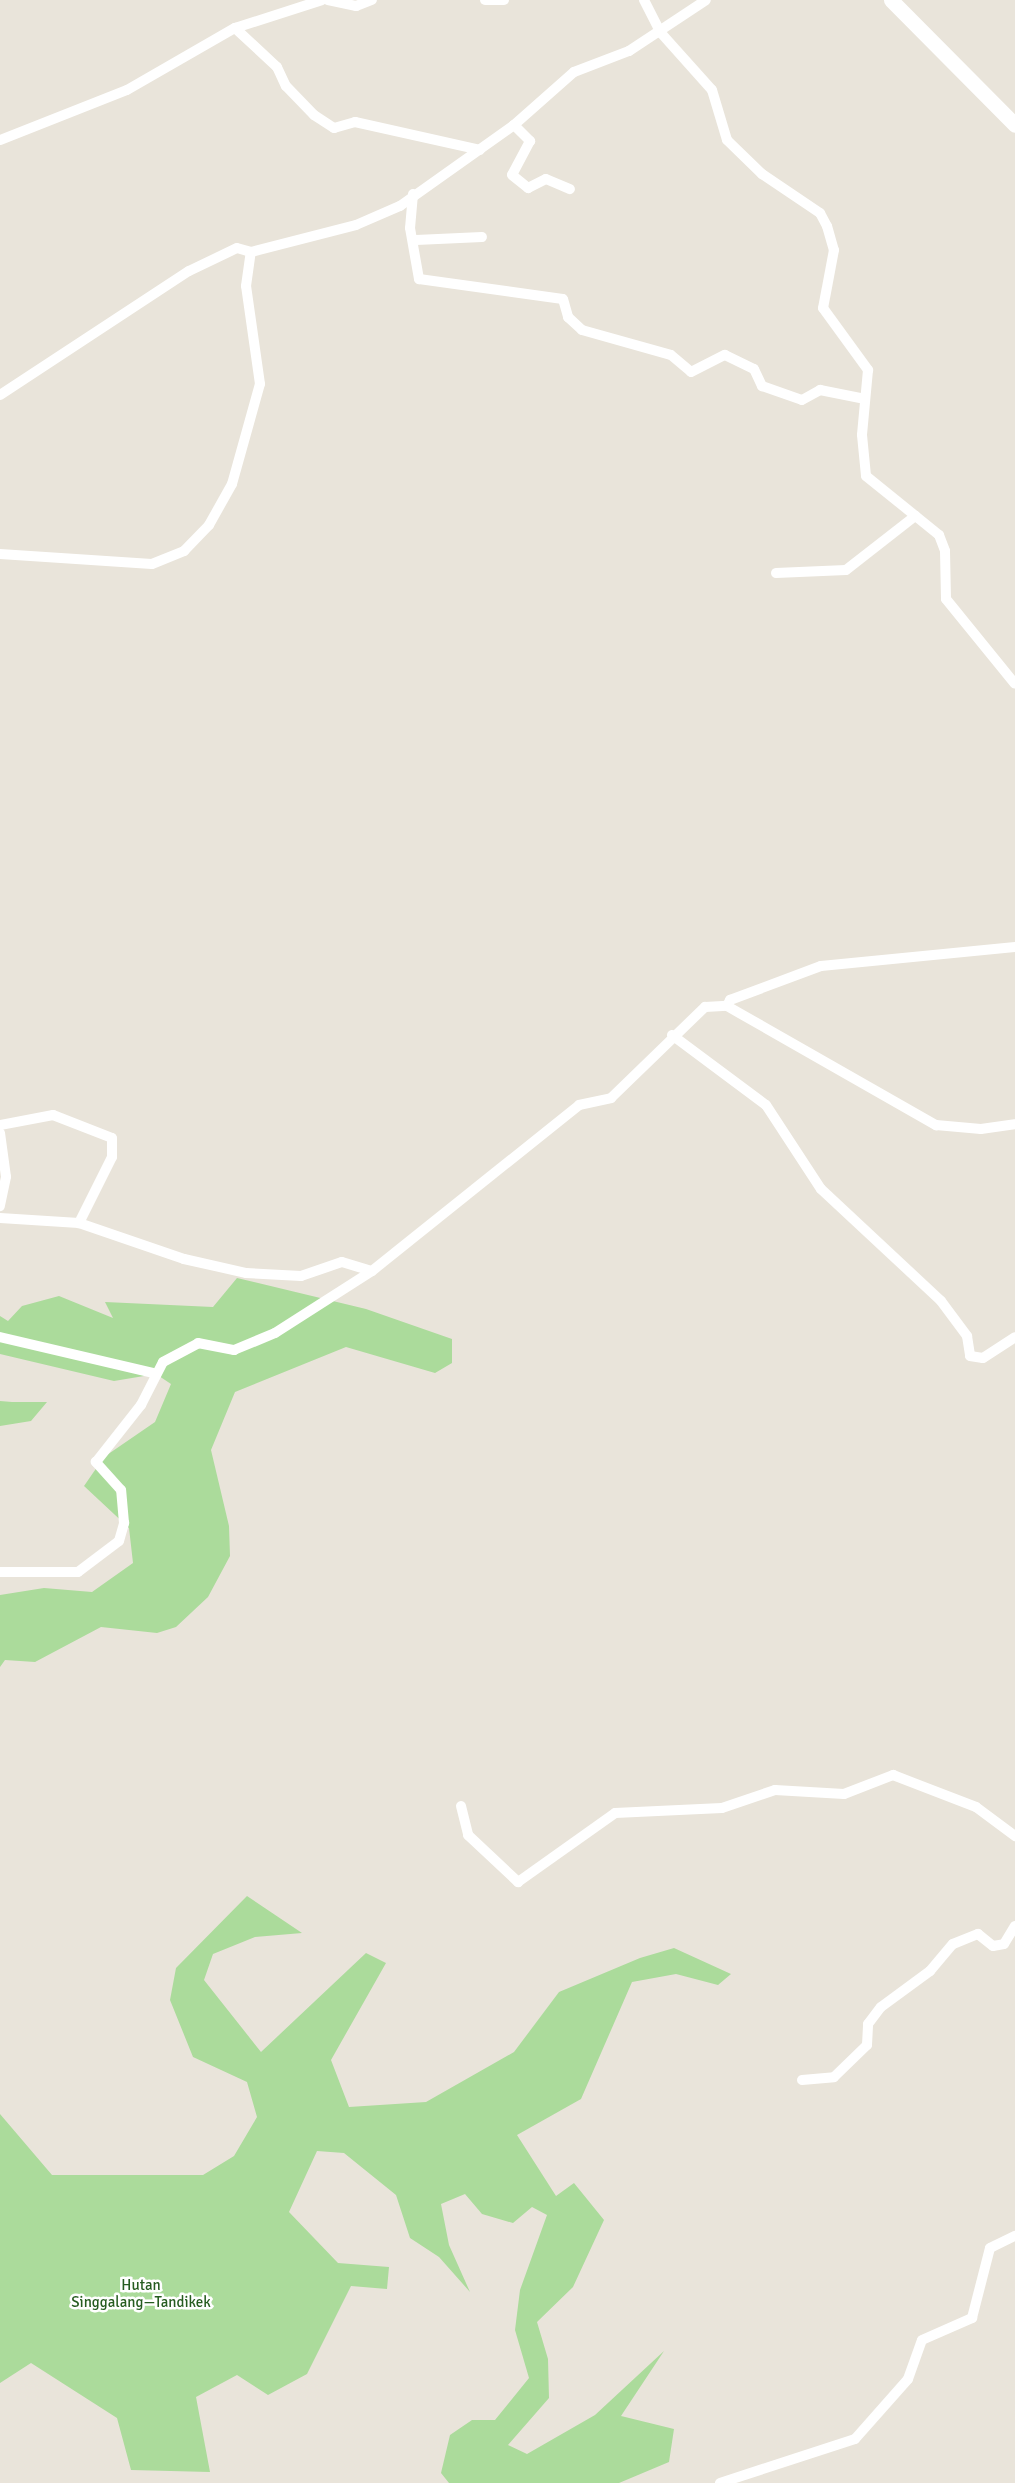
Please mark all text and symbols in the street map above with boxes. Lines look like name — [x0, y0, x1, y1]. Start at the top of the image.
park label: Hutan Singgalang—Tandikek — [71, 2276, 211, 2311]

